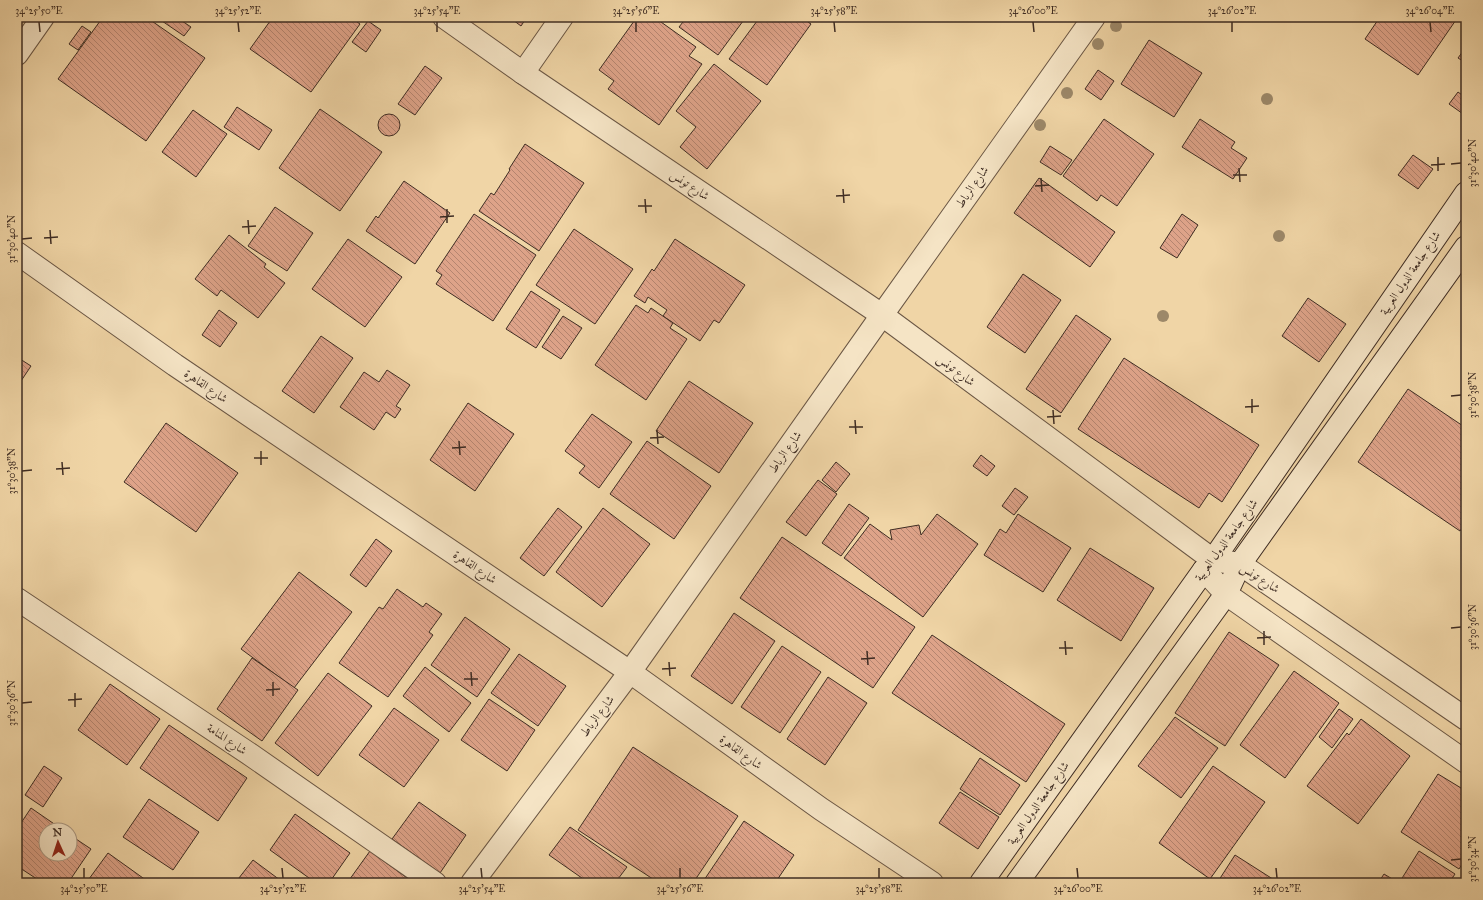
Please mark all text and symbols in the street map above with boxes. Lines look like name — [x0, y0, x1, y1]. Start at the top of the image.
text: 34°25'50"E — [15, 5, 63, 17]
text: 34°25'52"E — [215, 5, 261, 17]
text: 34°25'54"E — [414, 5, 460, 17]
text: 34°25'56"E — [613, 5, 659, 17]
text: 34°25'58"E — [811, 5, 857, 17]
text: 34°26'00"E — [1008, 5, 1058, 17]
text: 34°26'02"E — [1208, 5, 1256, 17]
text: 34°26'04"E — [1406, 5, 1454, 17]
text: 31°30'40"N — [1467, 138, 1479, 187]
street label: شارع الرباط — [953, 163, 995, 213]
street label: شارع تونس — [666, 167, 712, 207]
text: 31°30'40"N — [6, 214, 18, 263]
street label: شارع جامعة الدول العربية — [1377, 228, 1447, 320]
street label: شارع تونس — [932, 351, 978, 392]
street label: شارع القاهرة — [179, 366, 231, 409]
text: 31°30'38"N — [1467, 371, 1479, 418]
street label: شارع الرباط — [766, 428, 808, 478]
text: 31°30'38"N — [6, 447, 18, 494]
street label: شارع جامعة الدول العربية — [1191, 496, 1264, 586]
street label: شارع القاهرة — [448, 547, 500, 590]
street label: شارع تونس — [1236, 560, 1282, 599]
text: 31°30'36"N — [1467, 603, 1479, 650]
text: 31°30'36"N — [6, 679, 18, 726]
street label: شارع الرباط — [577, 693, 620, 742]
street label: شارع المنامة — [202, 721, 250, 761]
street label: شارع القاهرة — [715, 732, 765, 776]
street label: شارع جامعة الدول العربية — [1004, 759, 1075, 850]
north arrow — [38, 822, 78, 862]
text: N — [52, 826, 63, 839]
text: 31°30'34"N — [1467, 835, 1479, 882]
text: 34°25'50"E — [60, 883, 108, 895]
text: 34°25'52"E — [260, 883, 306, 895]
text: 34°25'54"E — [459, 883, 505, 895]
text: 34°25'56"E — [657, 883, 703, 895]
text: 34°25'58"E — [856, 883, 902, 895]
text: 34°26'00"E — [1053, 883, 1103, 895]
text: 34°26'02"E — [1253, 883, 1301, 895]

